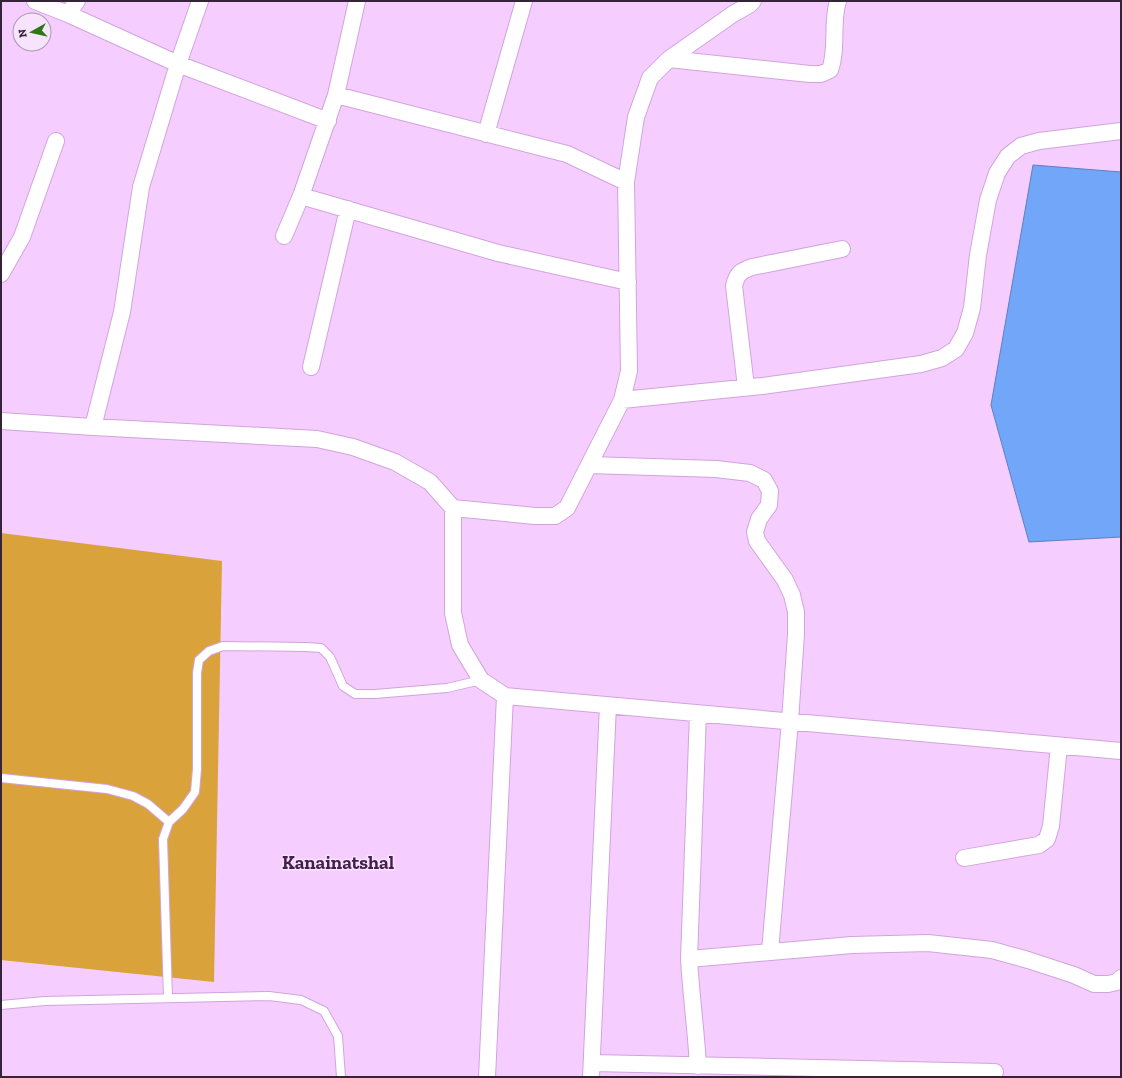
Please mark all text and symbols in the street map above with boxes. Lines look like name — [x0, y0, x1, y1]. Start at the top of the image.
north arrow — [12, 12, 52, 52]
text: N — [15, 28, 30, 38]
district label: Kanainatshal — [282, 851, 395, 874]

